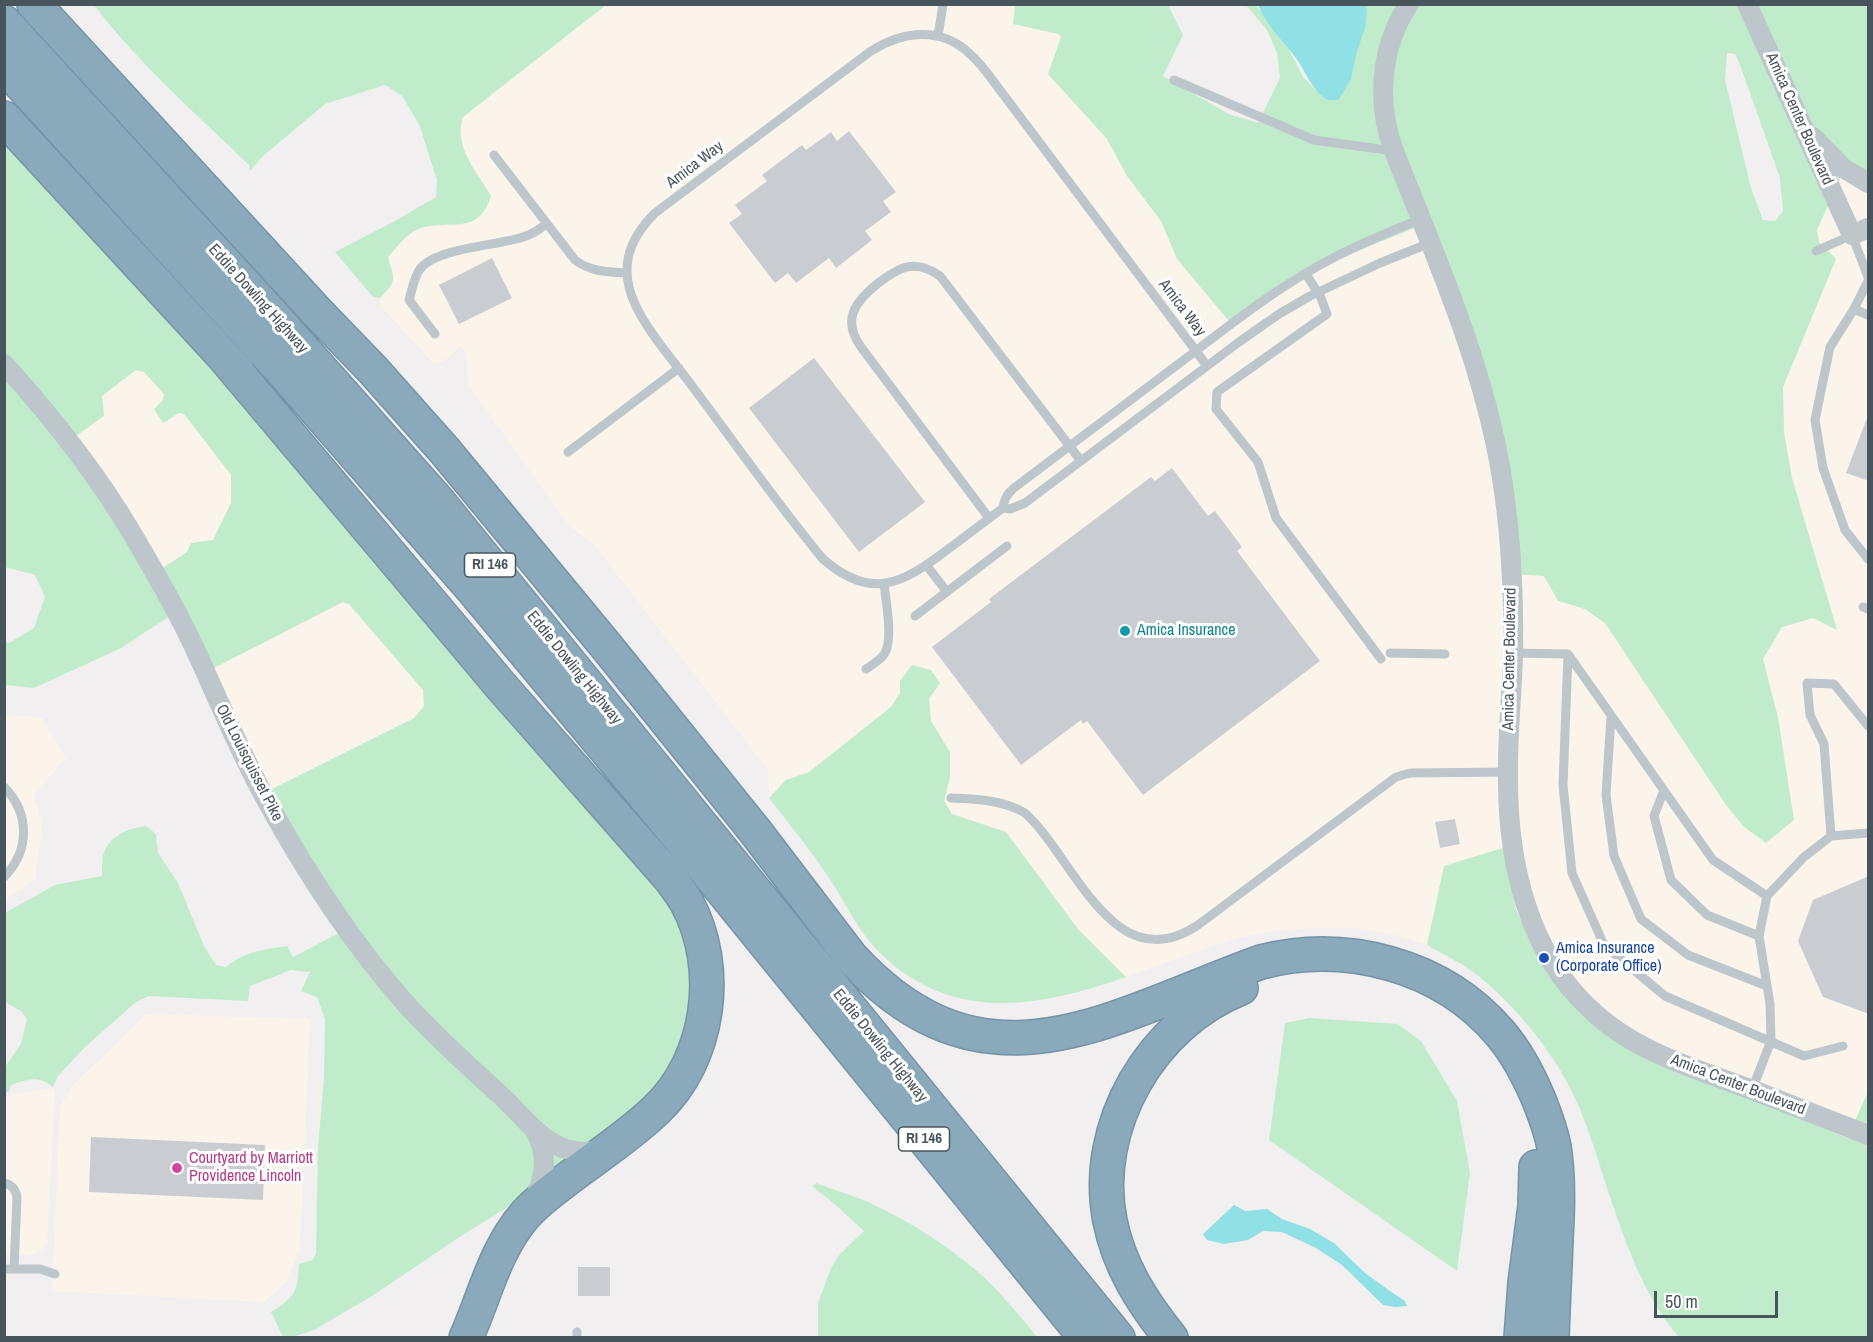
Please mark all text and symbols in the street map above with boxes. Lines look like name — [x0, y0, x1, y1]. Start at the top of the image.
street label: Amica Center Boulevard — [1761, 50, 1837, 188]
street label: Amica Way — [663, 137, 727, 193]
street label: Eddie Dowling Highway — [204, 241, 312, 357]
street label: Amica Way — [1154, 276, 1210, 340]
road number: RI 146 — [464, 553, 516, 577]
street label: Amica Center Boulevard — [1499, 587, 1521, 731]
street label: Eddie Dowling Highway — [522, 608, 626, 728]
place label: Amica Insurance — [1137, 621, 1235, 641]
marker: Amica Insurance — [1118, 624, 1132, 638]
street label: Old Louisquisset Pike — [211, 701, 287, 825]
place label: Amica Insurance (Corporate Office) — [1556, 939, 1662, 977]
marker: Amica Insurance (Corporate Office) — [1537, 951, 1551, 965]
street label: Eddie Dowling Highway — [828, 986, 932, 1106]
street label: Amica Center Boulevard — [1668, 1050, 1808, 1120]
road number: RI 146 — [898, 1127, 950, 1151]
place label: Courtyard by Marriott Providence Lincoln — [189, 1149, 313, 1187]
marker: Courtyard by Marriott Providence Lincoln — [170, 1161, 184, 1175]
scale bar — [1657, 1279, 1782, 1317]
text: 50 m — [1665, 1289, 1698, 1314]

